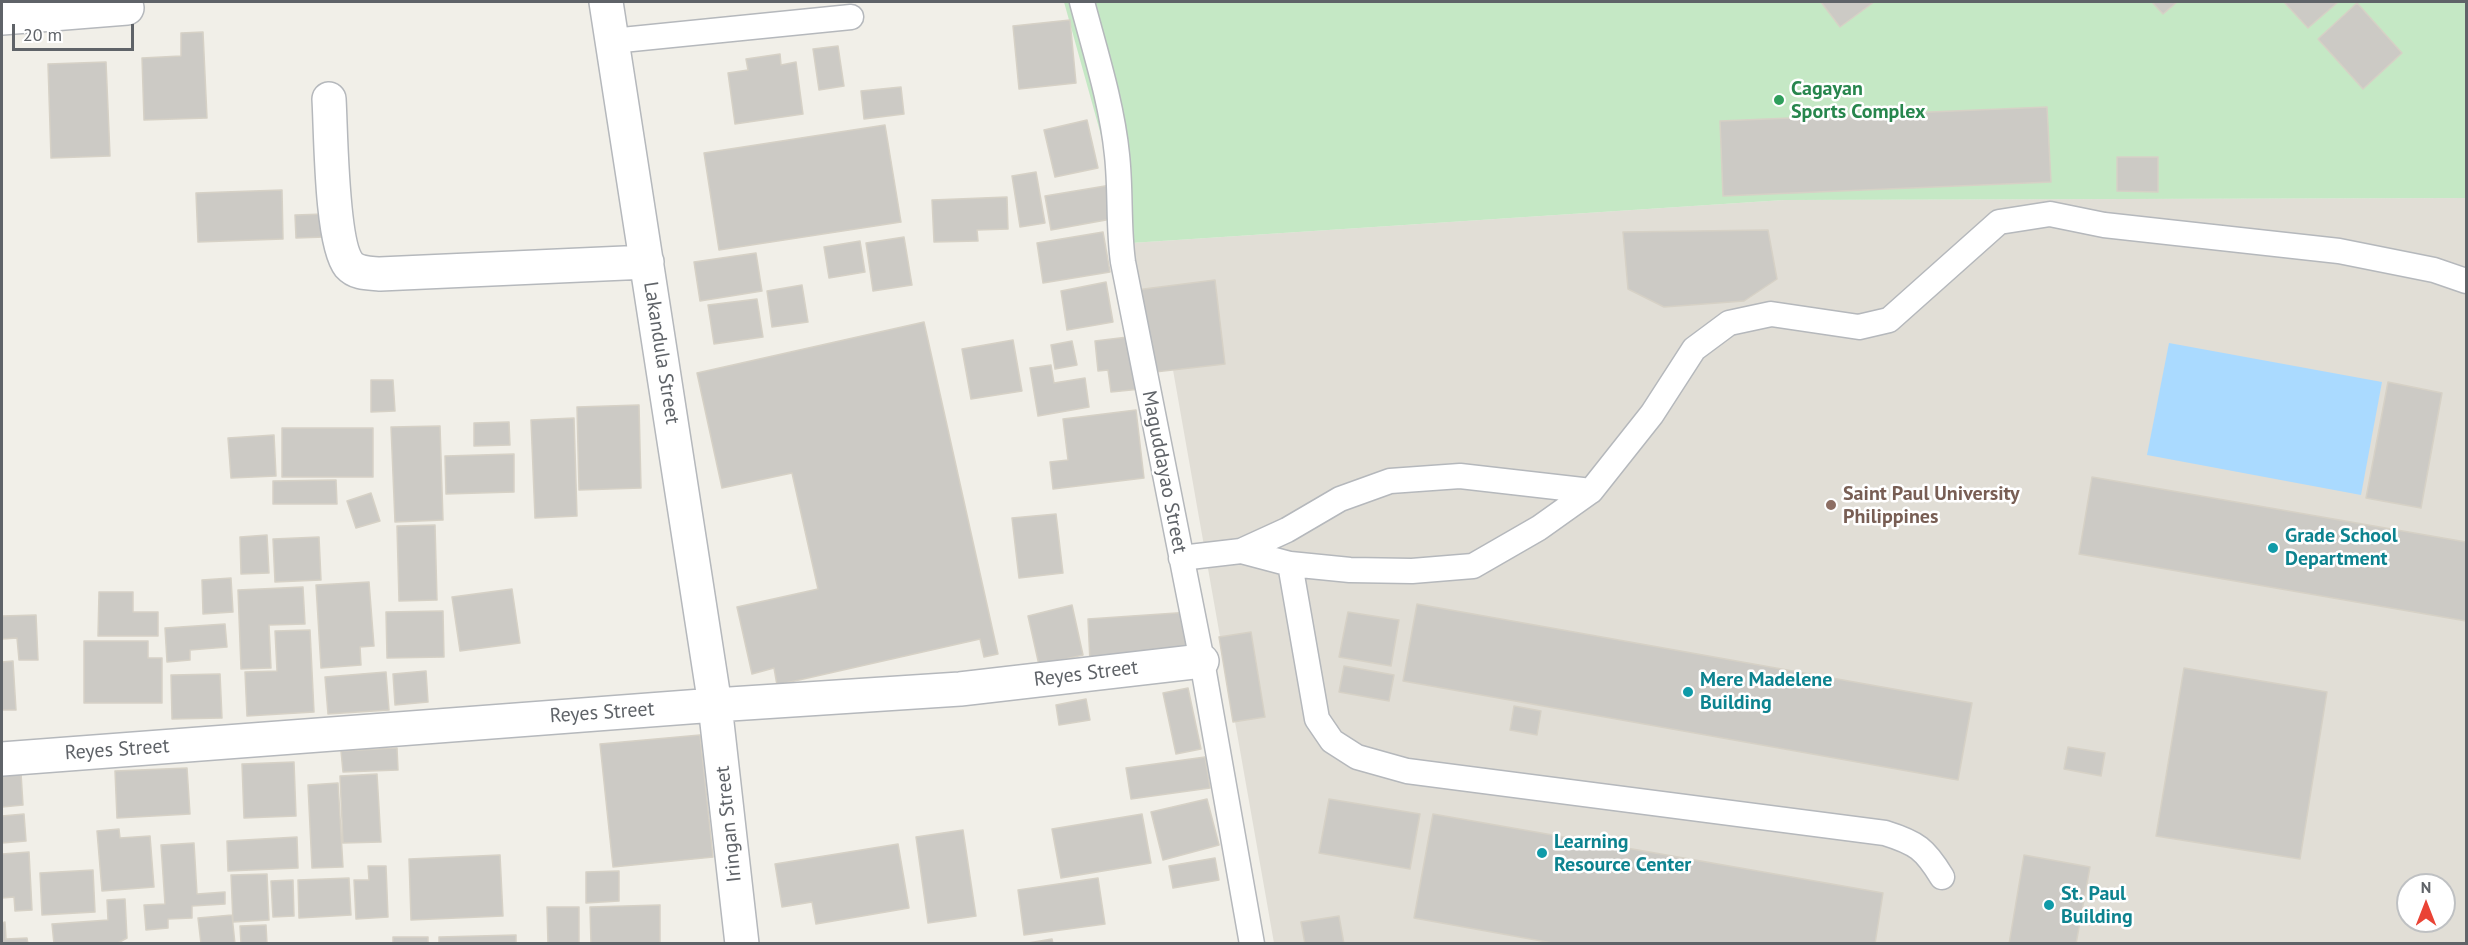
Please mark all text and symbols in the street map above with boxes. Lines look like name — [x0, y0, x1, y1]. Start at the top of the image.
scale bar — [15, 12, 136, 50]
text: 20 m — [23, 23, 62, 46]
place label: Cagayan Sports Complex — [1791, 77, 1925, 124]
marker: Cagayan Sports Complex — [1772, 93, 1786, 107]
street label: Lakandula Street — [638, 280, 684, 426]
street label: Maguddayao Street — [1136, 389, 1192, 555]
place label: Saint Paul University Philippines — [1843, 482, 2020, 529]
marker: Saint Paul University Philippines — [1824, 498, 1838, 512]
place label: Grade School Department — [2285, 524, 2398, 571]
marker: Grade School Department — [2266, 541, 2280, 555]
street label: Reyes Street — [1033, 656, 1139, 692]
place label: Mere Madelene Building — [1700, 668, 1832, 715]
marker: Mere Madelene Building — [1681, 685, 1695, 699]
street label: Reyes Street — [549, 697, 655, 729]
street label: Reyes Street — [64, 734, 170, 766]
street label: Iringan Street — [711, 765, 747, 883]
place label: Learning Resource Center — [1554, 830, 1691, 877]
marker: Learning Resource Center — [1535, 846, 1549, 860]
north arrow — [2396, 873, 2456, 933]
text: N — [2421, 877, 2431, 897]
place label: St. Paul Building — [2061, 882, 2133, 929]
marker: St. Paul Building — [2042, 898, 2056, 912]

